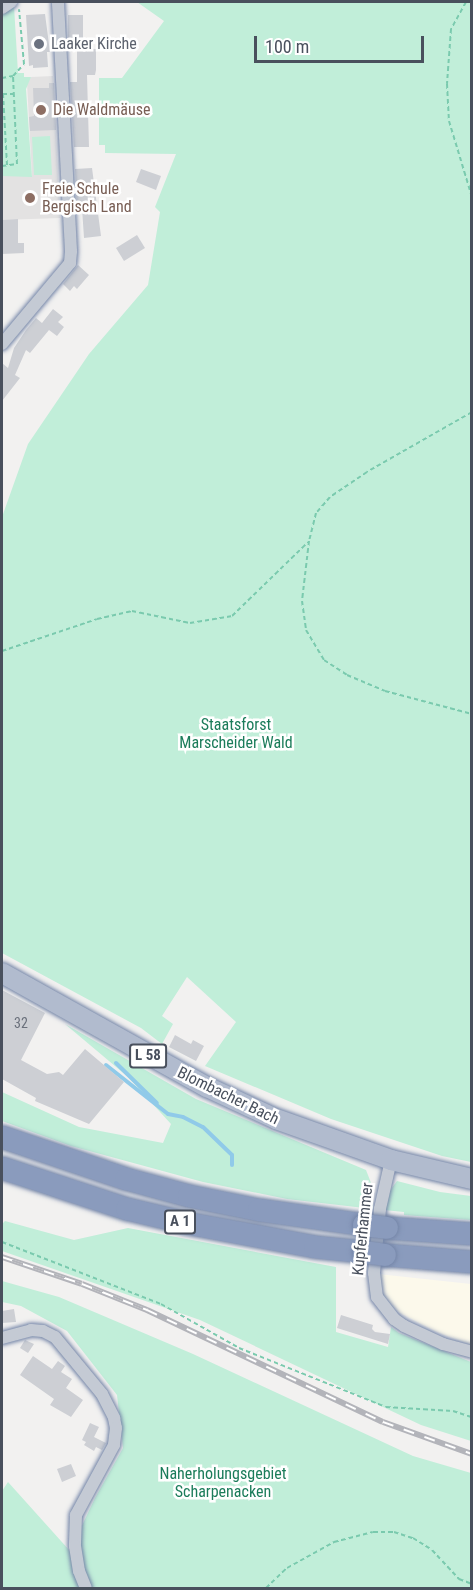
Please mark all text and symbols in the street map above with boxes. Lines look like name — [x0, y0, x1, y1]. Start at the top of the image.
scale bar — [257, 24, 426, 62]
place label: Laaker Kirche — [51, 34, 137, 54]
text: 100 m — [265, 36, 309, 57]
marker: Laaker Kirche — [32, 37, 46, 51]
place label: Die Waldmäuse — [53, 100, 150, 120]
marker: Die Waldmäuse — [34, 103, 48, 117]
place label: Freie Schule Bergisch Land — [42, 179, 132, 217]
marker: Freie Schule Bergisch Land — [23, 191, 37, 205]
park label: Staatsforst Marscheider Wald — [179, 715, 293, 753]
house number: 32 — [14, 1015, 28, 1031]
road number: L 58 — [128, 1044, 168, 1068]
street label: Blombacher Bach — [174, 1063, 282, 1129]
street label: Kupferhammer — [349, 1182, 377, 1276]
road number: A 1 — [164, 1210, 196, 1234]
park label: Naherholungsgebiet Scharpenacken — [160, 1464, 286, 1502]

